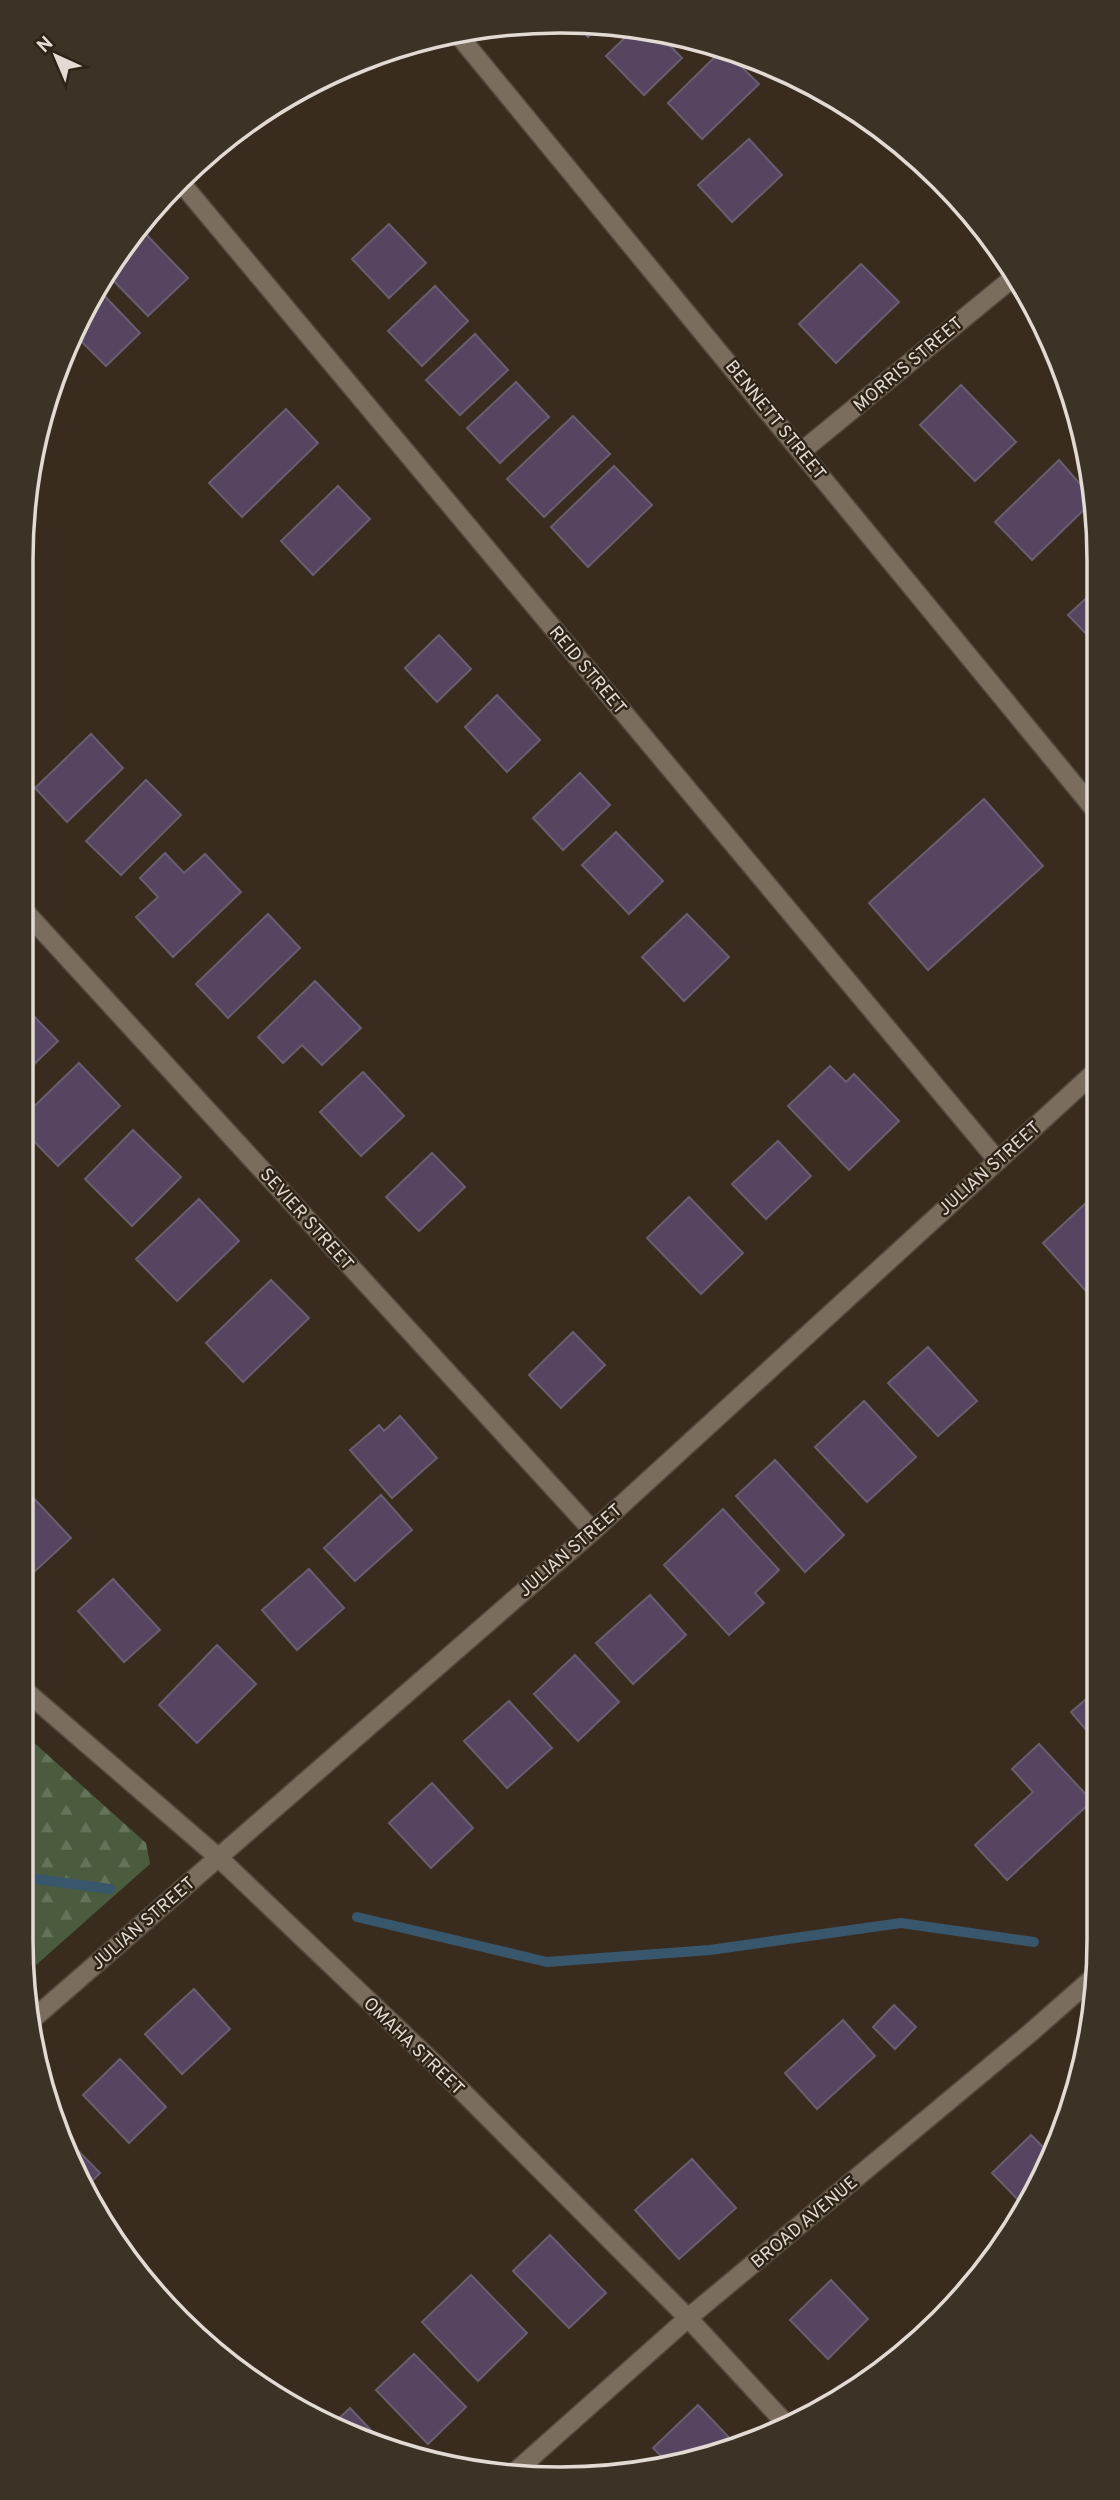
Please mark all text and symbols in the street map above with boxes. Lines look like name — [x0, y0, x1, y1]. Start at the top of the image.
north arrow — [21, 21, 91, 91]
text: N — [32, 32, 59, 59]
street label: MORRIS STREET — [849, 313, 969, 418]
street label: BENNETT STREET — [719, 356, 830, 486]
street label: REID STREET — [543, 622, 631, 720]
street label: JULIAN STREET — [934, 1117, 1046, 1221]
street label: SEVIER STREET — [254, 1164, 358, 1276]
street label: JULIAN STREET — [514, 1500, 628, 1603]
street label: JULIAN STREET — [87, 1873, 201, 1976]
street label: OMAHA STREET — [358, 1993, 468, 2101]
street label: BROAD AVENUE — [747, 2172, 863, 2274]

